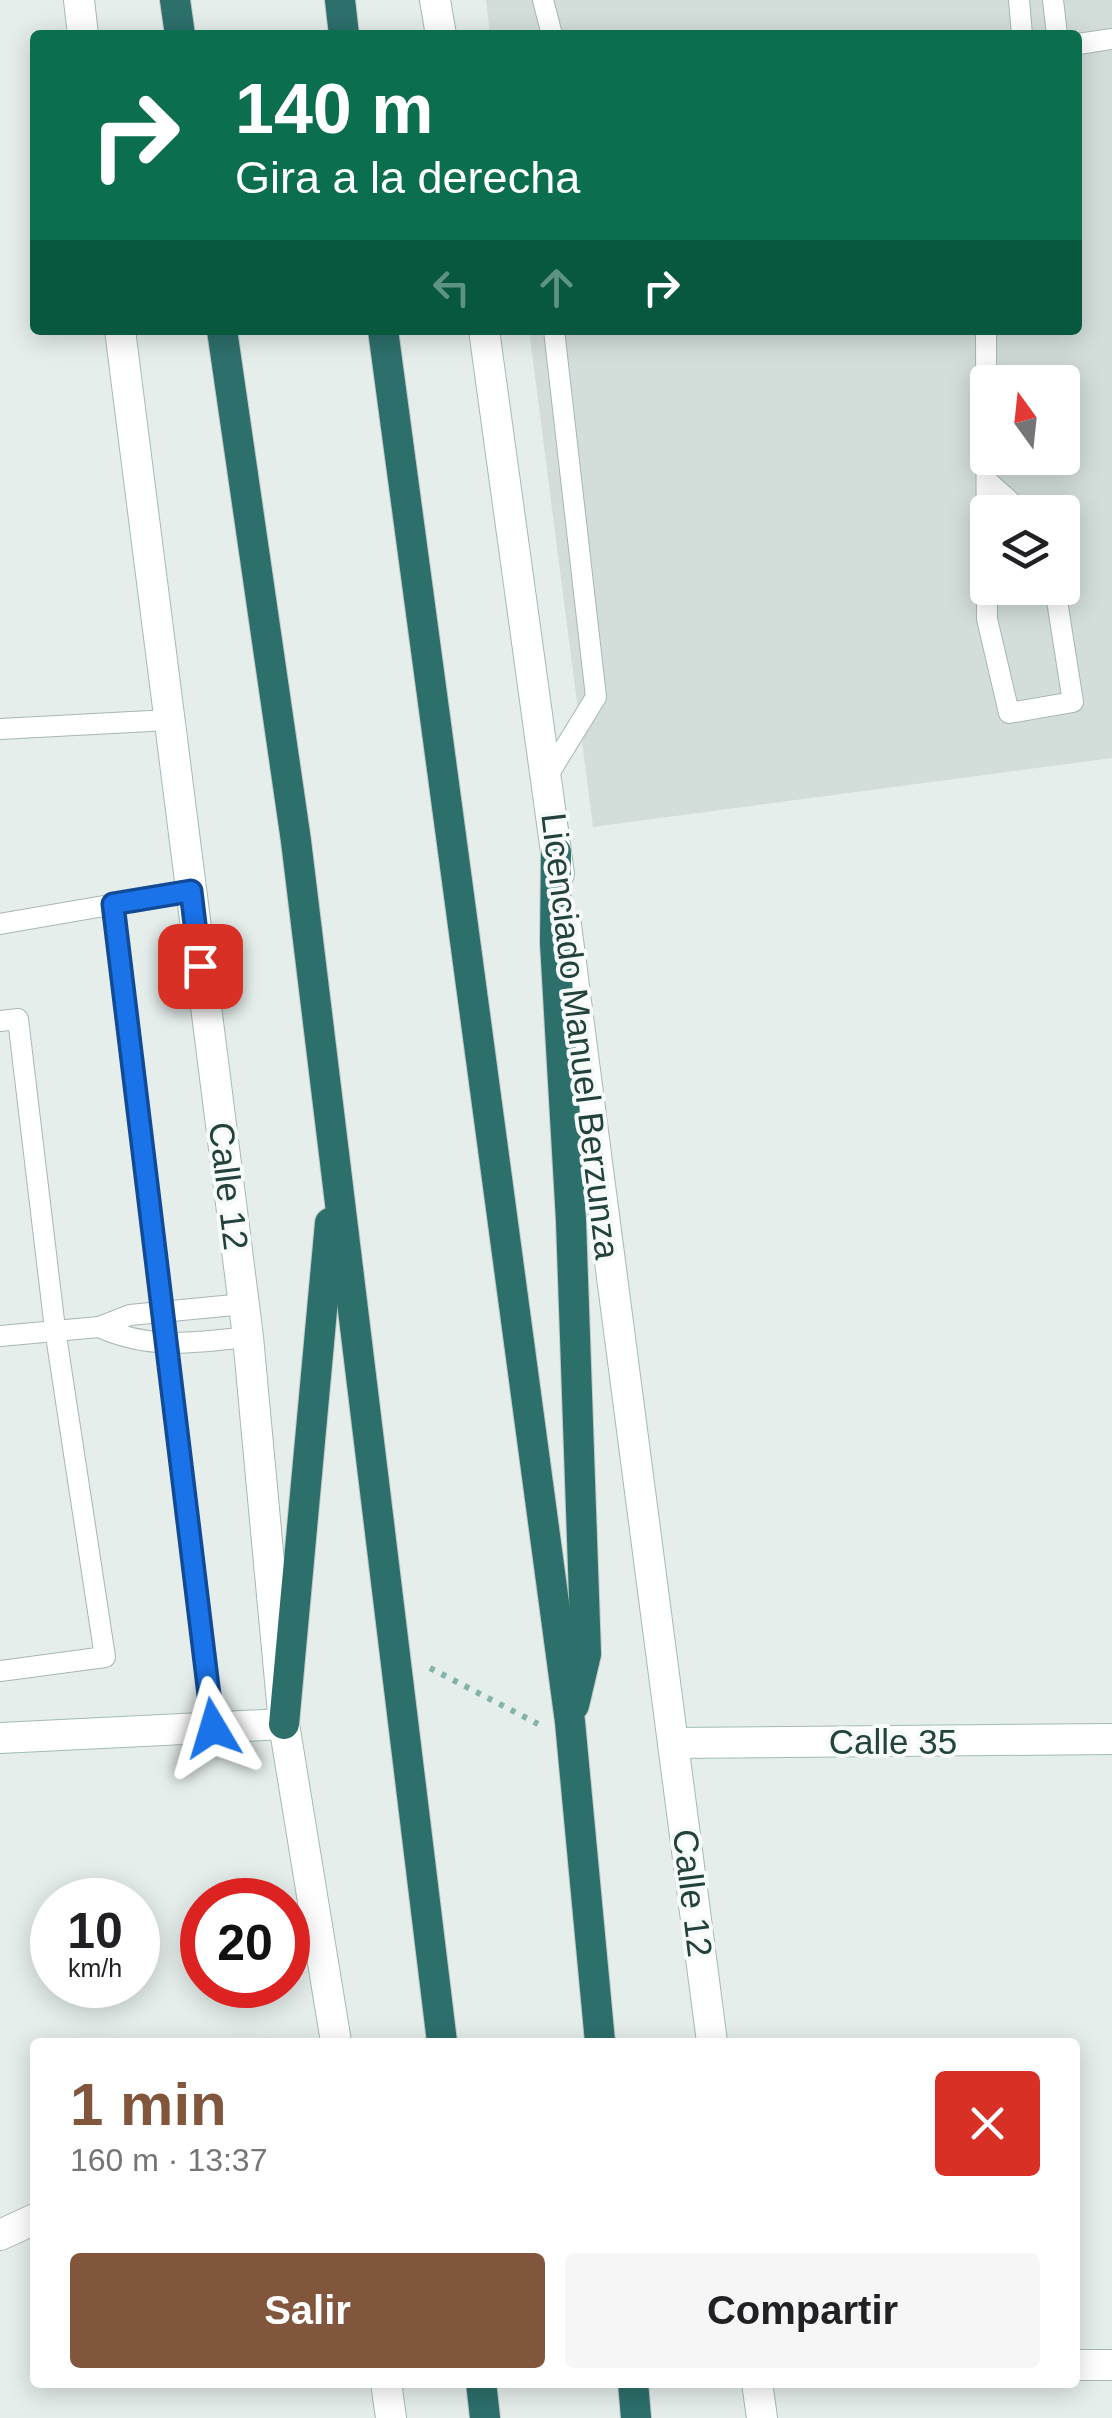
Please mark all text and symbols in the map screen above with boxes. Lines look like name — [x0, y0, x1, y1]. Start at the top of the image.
icon: right — [70, 70, 200, 200]
text: 140 m — [235, 70, 433, 148]
text: Gira a la derecha — [235, 152, 580, 203]
icon: left — [424, 260, 479, 315]
icon: ahead — [529, 260, 584, 315]
icon: right — [634, 260, 689, 315]
north arrow — [970, 365, 1080, 475]
map controls — [970, 365, 1080, 605]
button: layers — [970, 495, 1080, 605]
street label: Licenciado Manuel Berzunza — [534, 811, 628, 1262]
pin — [158, 924, 243, 1009]
icon: arrive — [173, 939, 228, 994]
street label: Calle 12 — [202, 1120, 256, 1252]
position arrow — [161, 1676, 265, 1780]
street label: Calle 35 — [829, 1722, 957, 1761]
street label: Calle 12 — [666, 1827, 720, 1959]
speed limit sign: 20 — [180, 1878, 310, 2008]
text: 10 — [67, 1903, 123, 1959]
text: km/h — [68, 1954, 122, 1982]
text: 1 min — [70, 2071, 227, 2138]
button: close — [935, 2071, 1040, 2176]
text: 160 m · 13:37 — [70, 2142, 267, 2178]
button: Salir — [70, 2253, 545, 2368]
button: Compartir — [565, 2253, 1040, 2368]

